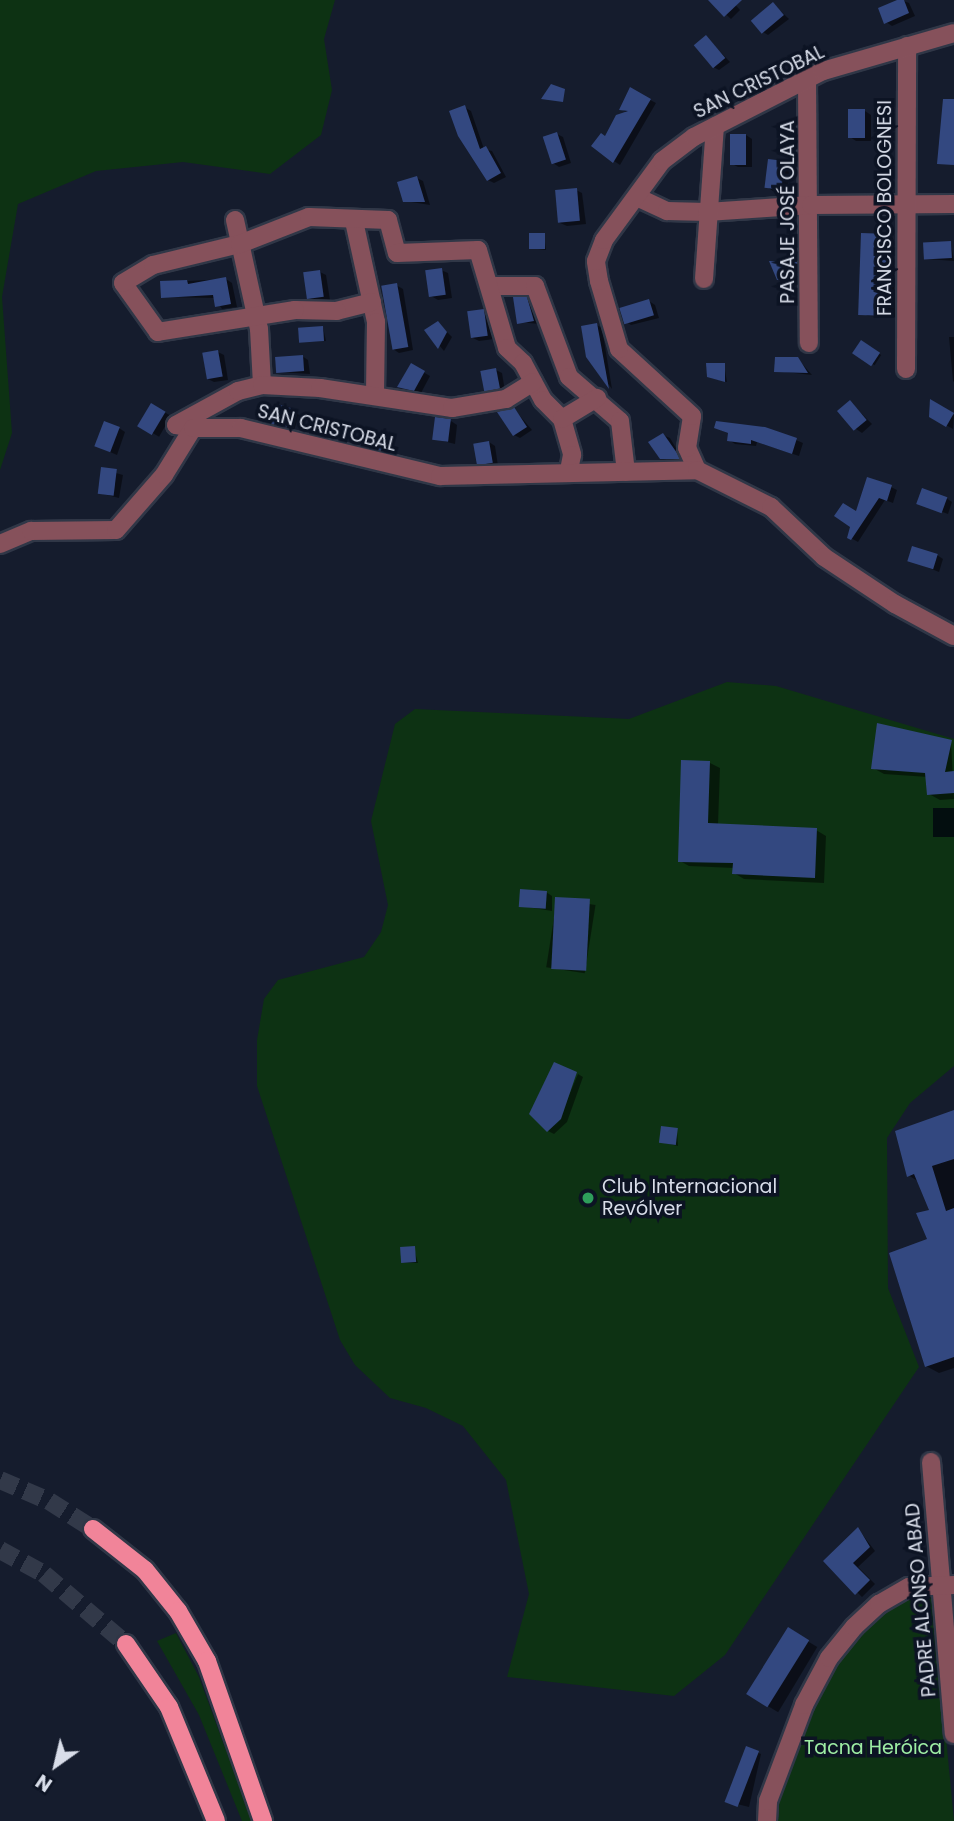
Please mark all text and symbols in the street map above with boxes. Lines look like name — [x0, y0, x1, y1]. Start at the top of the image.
street label: SAN CRISTOBAL — [690, 41, 828, 123]
street label: FRANCISCO BOLOGNESI — [874, 100, 896, 316]
street label: PASAJE JOSÉ OLAYA — [777, 120, 799, 304]
street label: SAN CRISTOBAL — [255, 400, 399, 456]
place label: Club Internacional Revólver — [602, 1176, 777, 1220]
marker: Club Internacional Revólver — [580, 1190, 596, 1206]
street label: PADRE ALONSO ABAD — [901, 1502, 941, 1698]
north arrow — [21, 1730, 91, 1800]
park label: Tacna Heróica — [804, 1737, 942, 1759]
text: N — [31, 1768, 57, 1798]

